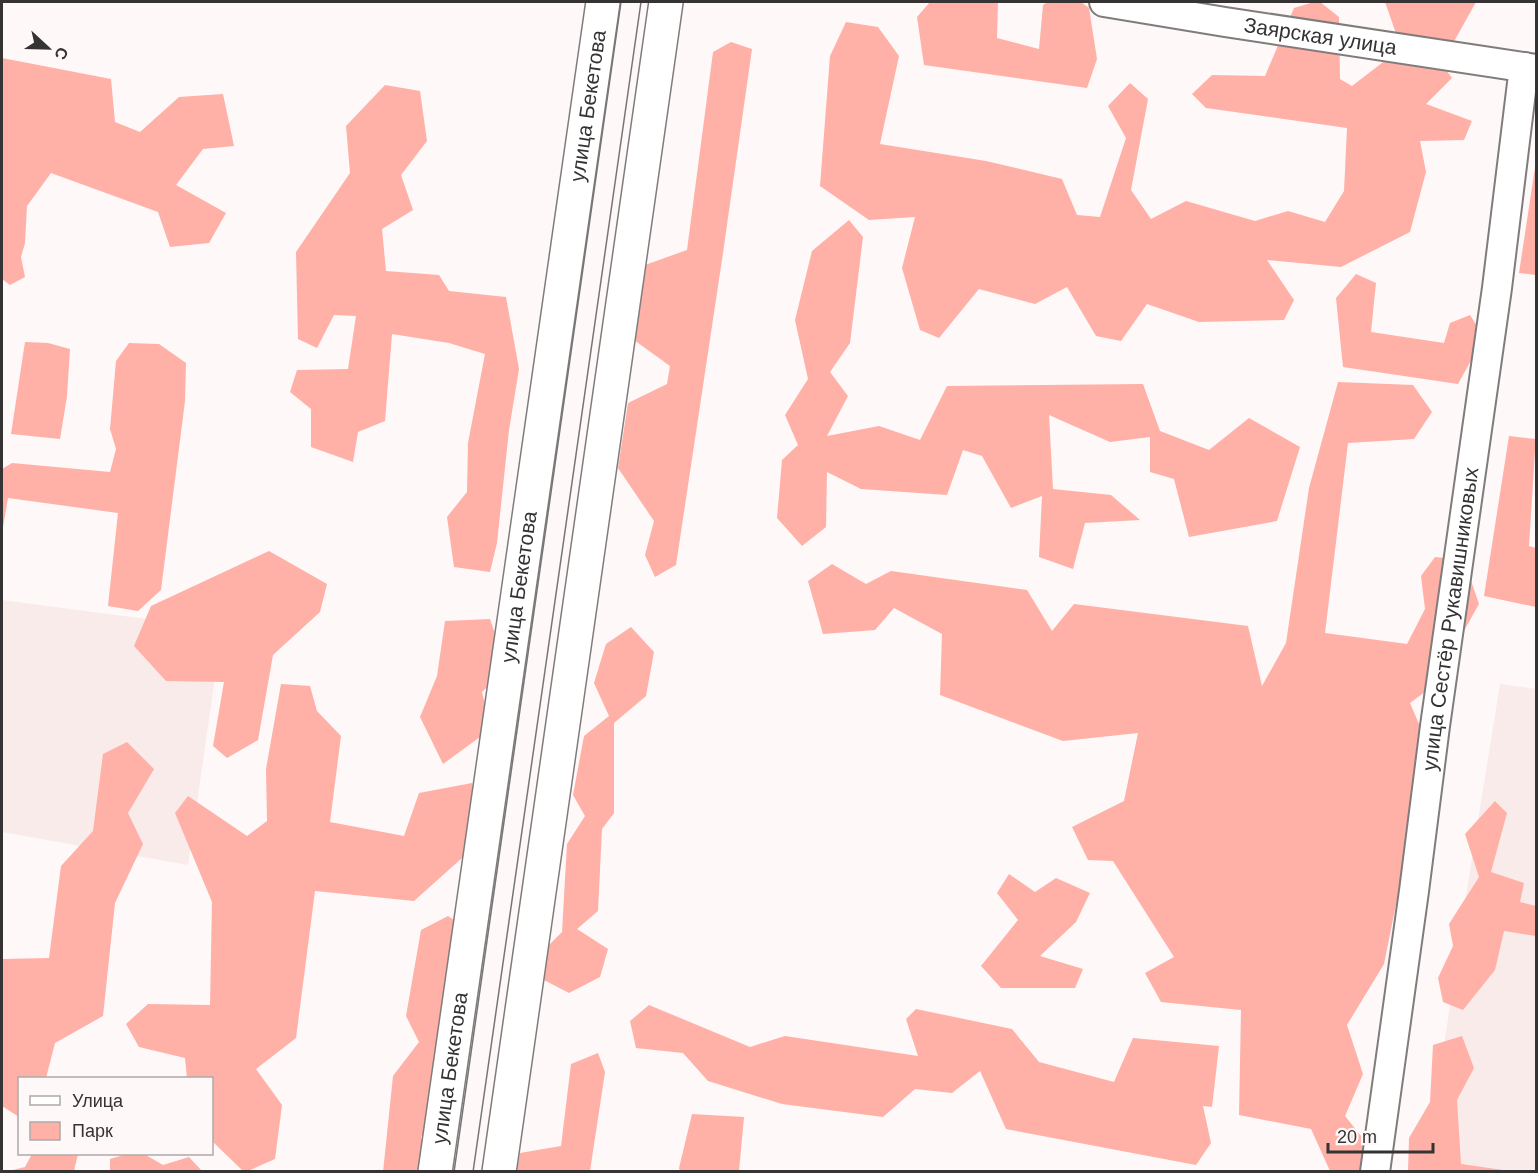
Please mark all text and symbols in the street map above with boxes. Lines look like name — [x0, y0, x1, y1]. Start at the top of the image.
street label: Заярская улица — [1242, 13, 1399, 59]
north arrow — [18, 18, 78, 78]
street label: улица Бекетова — [565, 28, 610, 183]
text: С — [51, 45, 71, 62]
street label: улица Сестёр Рукавишниковых — [1417, 465, 1483, 772]
street label: улица Бекетова — [496, 509, 541, 664]
street label: улица Бекетова — [427, 990, 472, 1145]
legend — [18, 1077, 213, 1155]
text: Улица — [72, 1091, 124, 1111]
scale bar — [1328, 1116, 1433, 1154]
text: Парк — [72, 1121, 113, 1141]
text: 20 m — [1337, 1127, 1377, 1147]

